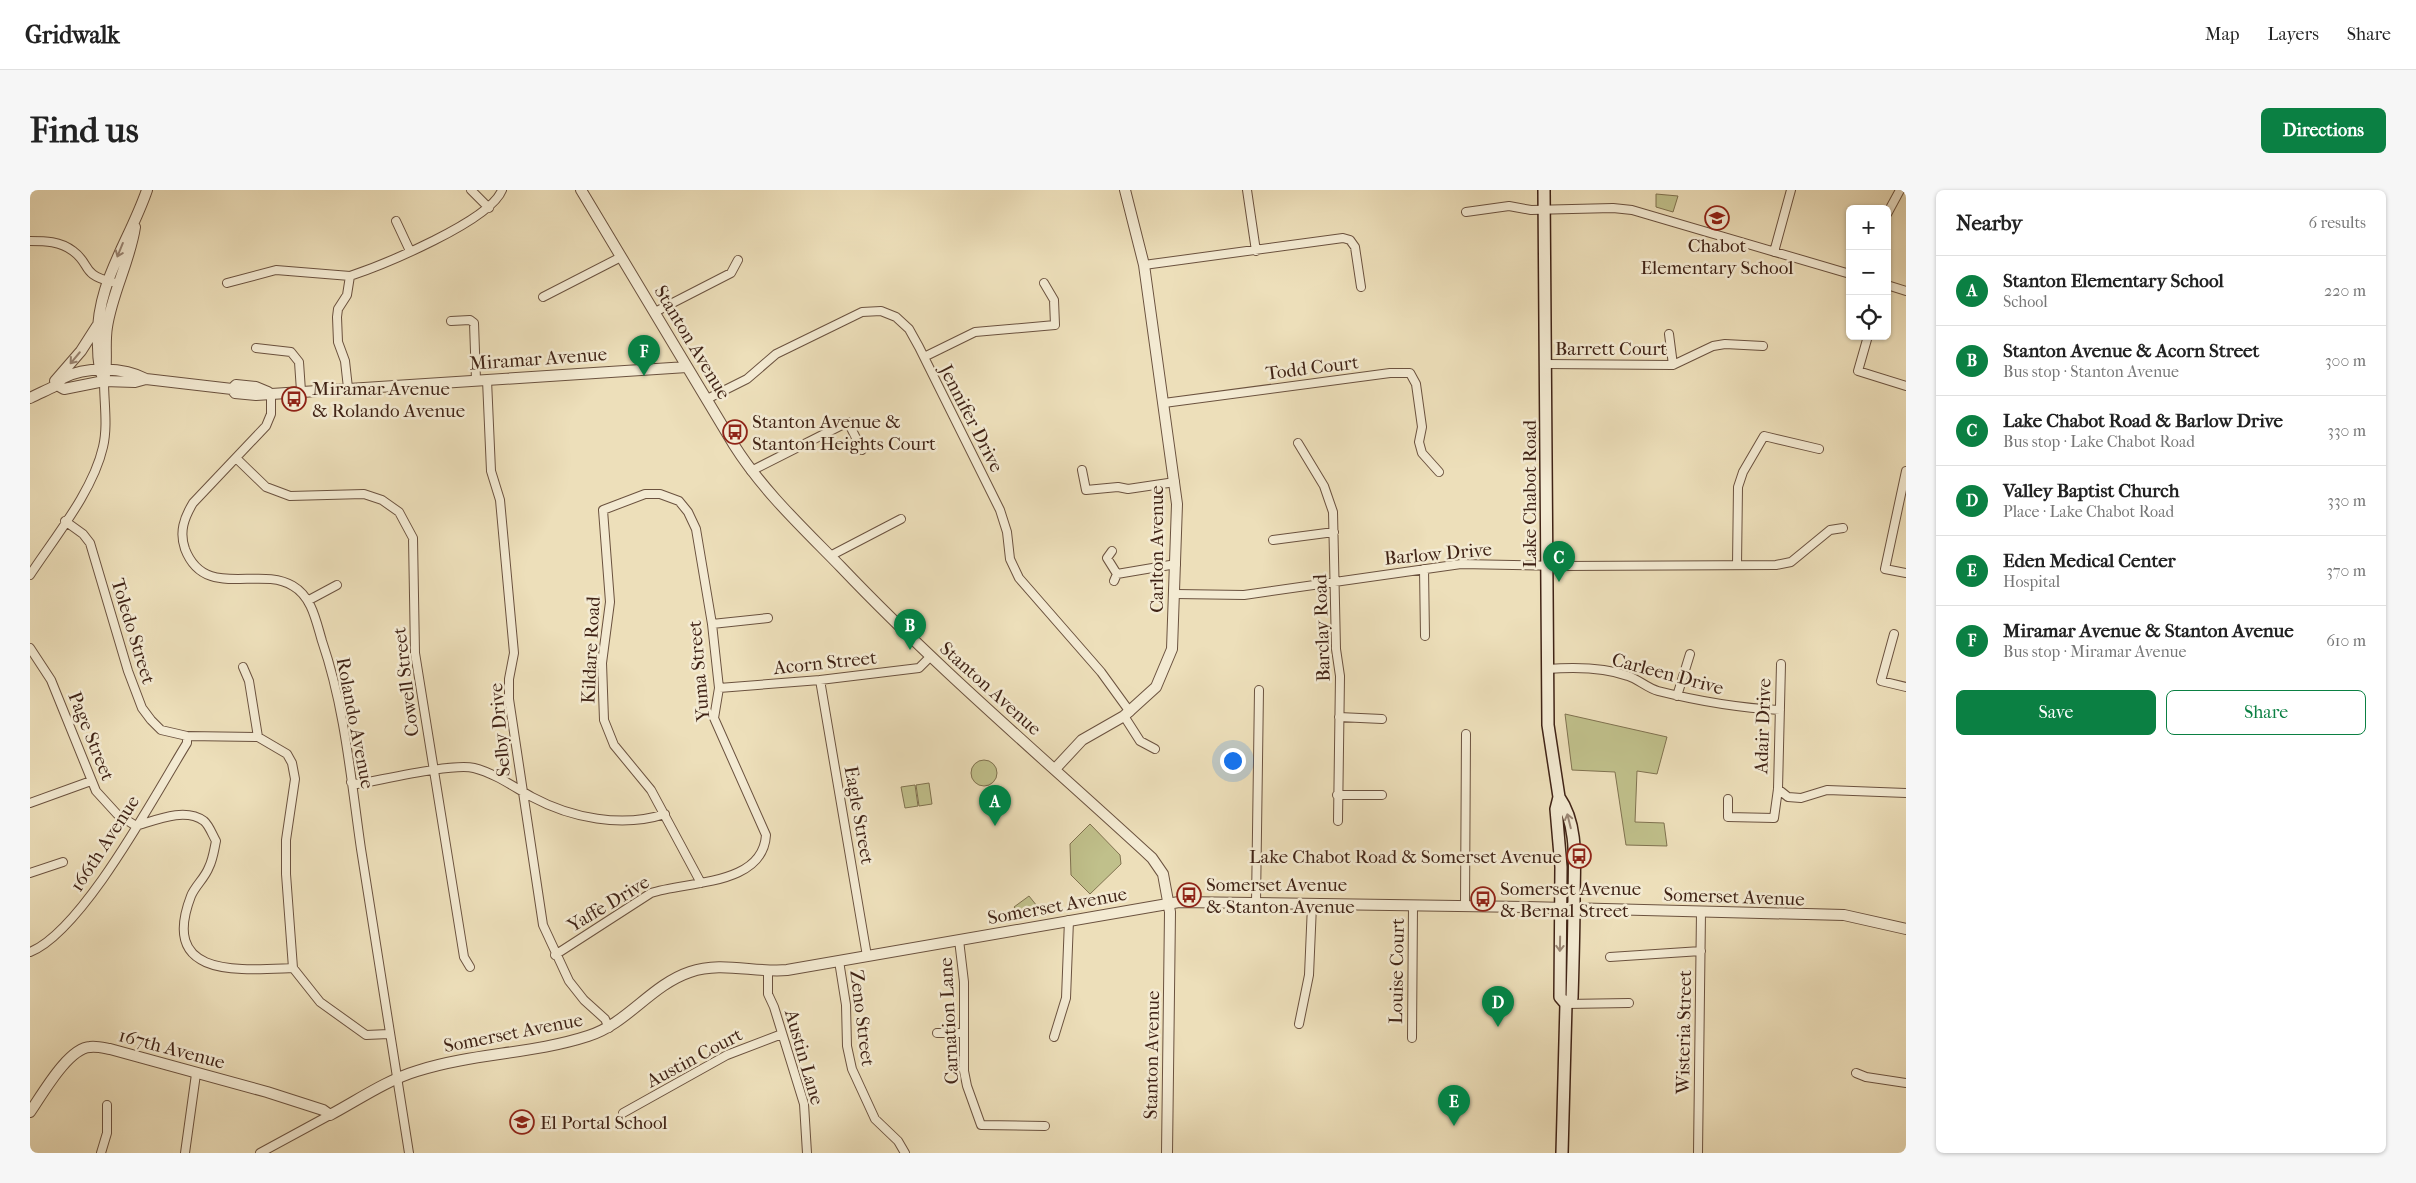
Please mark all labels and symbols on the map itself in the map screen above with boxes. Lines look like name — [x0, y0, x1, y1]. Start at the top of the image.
school or university icon: Chabot Elementary School — [1704, 205, 1730, 231]
place label: Chabot Elementary School — [1640, 235, 1794, 279]
one-way arrow — [115, 242, 124, 257]
street label: Stanton Avenue — [649, 282, 735, 403]
pin: F — [628, 335, 660, 376]
street label: Barrett Court — [1555, 338, 1667, 360]
street label: Miramar Avenue — [469, 343, 608, 375]
one-way arrow — [69, 351, 80, 364]
street label: Todd Court — [1264, 351, 1360, 385]
street label: Jennifer Drive — [934, 359, 1008, 476]
place label: Miramar Avenue & Rolando Avenue — [312, 378, 465, 422]
bus stop icon: Miramar Avenue & Rolando Avenue — [281, 386, 307, 412]
place label: Stanton Avenue & Stanton Heights Court — [752, 411, 936, 455]
bus stop icon: Stanton Avenue & Stanton Heights Court — [722, 419, 748, 445]
street label: Lake Chabot Road — [1519, 419, 1541, 568]
street label: Carlton Avenue — [1146, 485, 1168, 613]
street label: Barlow Drive — [1383, 538, 1493, 570]
pin: C — [1543, 541, 1575, 582]
street label: Barclay Road — [1309, 573, 1335, 682]
street label: Toledo Street — [107, 576, 160, 687]
street label: Kildare Road — [577, 595, 605, 704]
pin: B — [894, 609, 926, 650]
street label: Yuma Street — [684, 619, 714, 723]
street label: Cowell Street — [388, 626, 424, 738]
street label: Stanton Avenue — [935, 637, 1046, 740]
street label: Acorn Street — [771, 647, 878, 679]
street label: Carleen Drive — [1609, 648, 1726, 699]
street label: Rolando Avenue — [331, 656, 379, 791]
street label: Adair Drive — [1750, 678, 1776, 775]
street label: Selby Drive — [485, 682, 515, 778]
street label: Page Street — [63, 689, 119, 784]
your location — [1220, 748, 1246, 774]
street label: Eagle Street — [840, 764, 879, 866]
pin: A — [979, 785, 1011, 826]
street label: 166th Avenue — [66, 791, 144, 896]
one-way arrow — [1564, 813, 1574, 829]
bus stop icon: Lake Chabot Road & Somerset Avenue — [1566, 843, 1592, 869]
place label: Lake Chabot Road & Somerset Avenue — [1249, 846, 1562, 868]
street label: Yaffe Drive — [563, 871, 653, 937]
place label: Somerset Avenue & Stanton Avenue — [1206, 874, 1355, 918]
place label: Somerset Avenue & Bernal Street — [1500, 878, 1641, 922]
bus stop icon: Somerset Avenue & Stanton Avenue — [1176, 882, 1202, 908]
street label: Somerset Avenue — [986, 883, 1129, 929]
street label: Somerset Avenue — [1663, 884, 1805, 910]
bus stop icon: Somerset Avenue & Bernal Street — [1470, 886, 1496, 912]
street label: Louise Court — [1385, 918, 1409, 1024]
one-way arrow — [1555, 935, 1565, 951]
street label: Carnation Lane — [935, 957, 963, 1085]
street label: Zeno Street — [845, 969, 879, 1068]
street label: Wisteria Street — [1672, 970, 1696, 1095]
pin: D — [1482, 986, 1514, 1027]
street label: Stanton Avenue — [1140, 990, 1164, 1120]
street label: Austin Lane — [780, 1006, 828, 1107]
street label: Somerset Avenue — [442, 1009, 585, 1057]
street label: Austin Court — [642, 1023, 746, 1093]
street label: 167th Avenue — [116, 1024, 227, 1074]
pin: E — [1438, 1085, 1470, 1126]
school or university icon: El Portal School — [509, 1109, 535, 1135]
place label: El Portal School — [540, 1112, 668, 1134]

